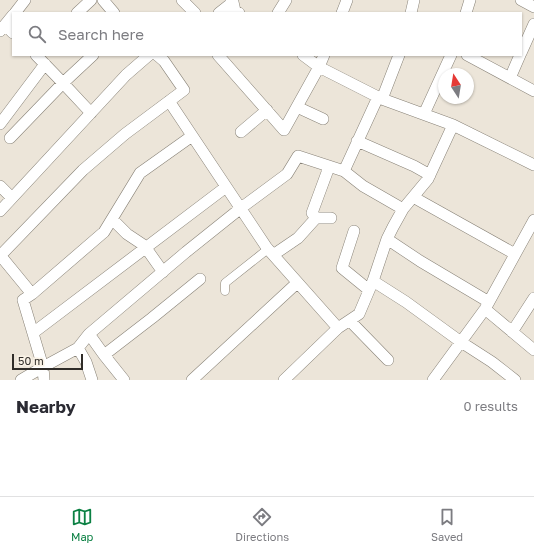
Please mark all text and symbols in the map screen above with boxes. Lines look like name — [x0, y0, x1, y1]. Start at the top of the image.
search box — [12, 12, 522, 56]
icon: search — [26, 23, 48, 45]
text: Search here — [58, 25, 144, 43]
north arrow — [438, 68, 474, 104]
scale bar — [12, 352, 83, 371]
text: 50 m — [18, 354, 44, 367]
text: Nearby — [16, 396, 76, 417]
text: 0 results — [463, 398, 518, 414]
tab: Map — [71, 506, 93, 543]
tab: Directions — [235, 506, 289, 543]
tab: Saved — [431, 506, 463, 543]

